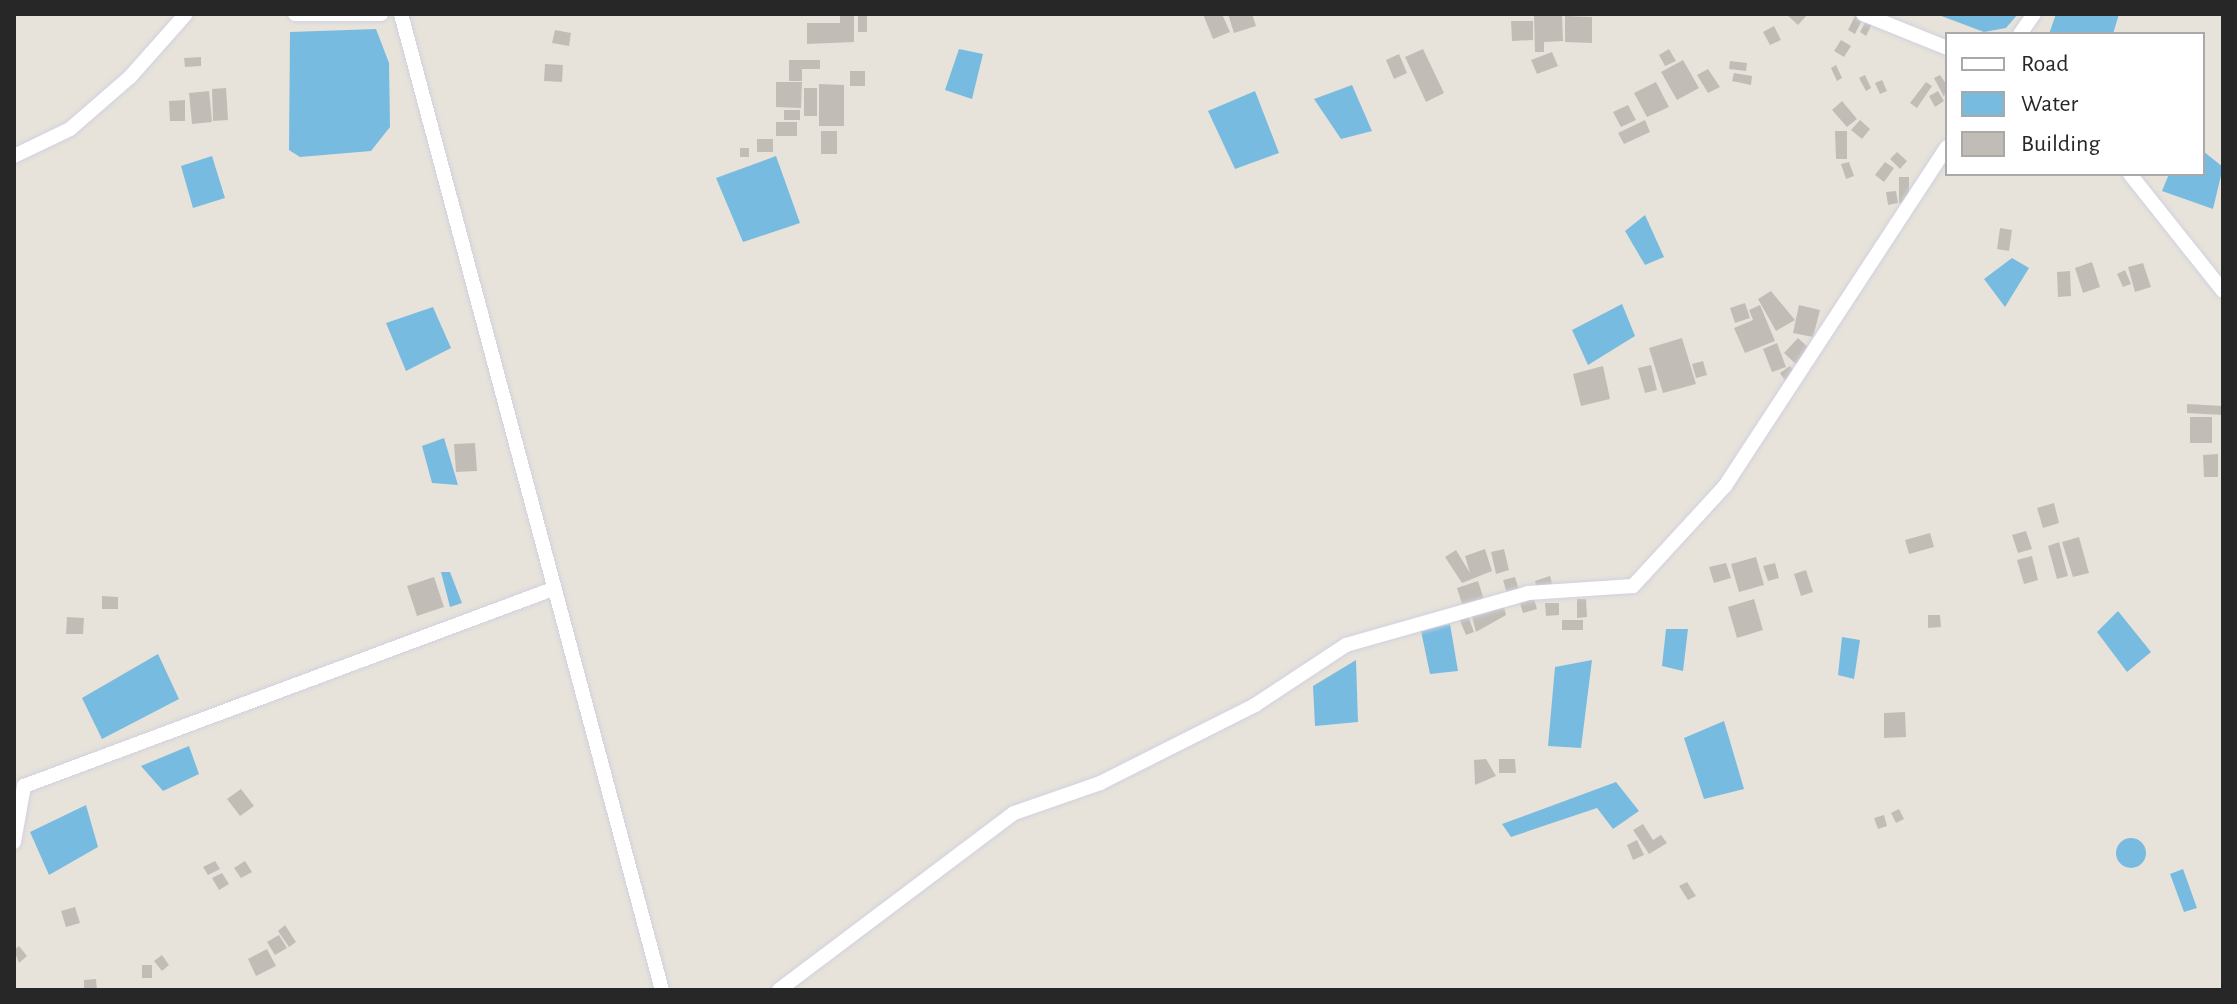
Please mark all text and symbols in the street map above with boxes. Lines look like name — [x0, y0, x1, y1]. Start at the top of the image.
legend — [1945, 32, 2205, 176]
text: Road — [2021, 52, 2069, 76]
text: Water — [2021, 92, 2078, 116]
text: Building — [2021, 132, 2100, 156]

